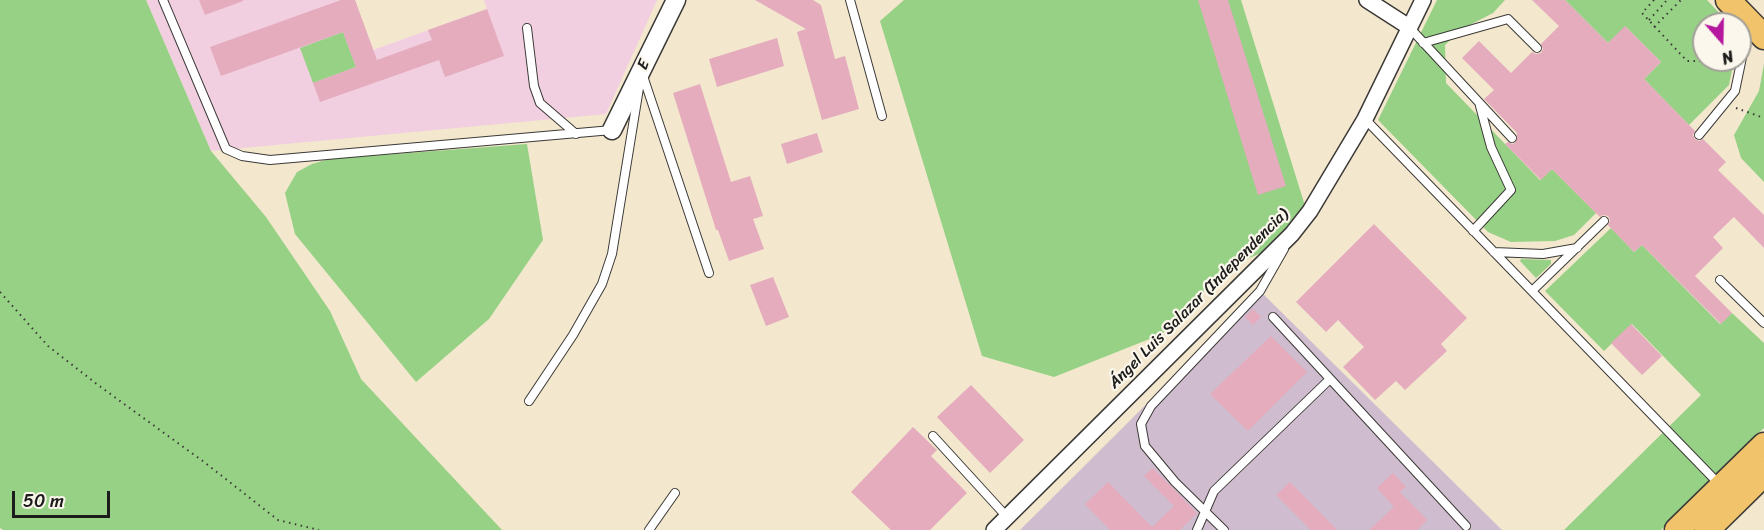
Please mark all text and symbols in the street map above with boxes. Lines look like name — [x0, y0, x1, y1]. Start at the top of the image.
north arrow — [1692, 12, 1752, 72]
text: N — [1717, 42, 1738, 73]
street label: E — [633, 57, 655, 73]
street label: Ángel Luis Salazar (Independencia) — [1105, 205, 1293, 393]
scale bar — [15, 479, 112, 517]
text: 50 m — [23, 485, 64, 517]

